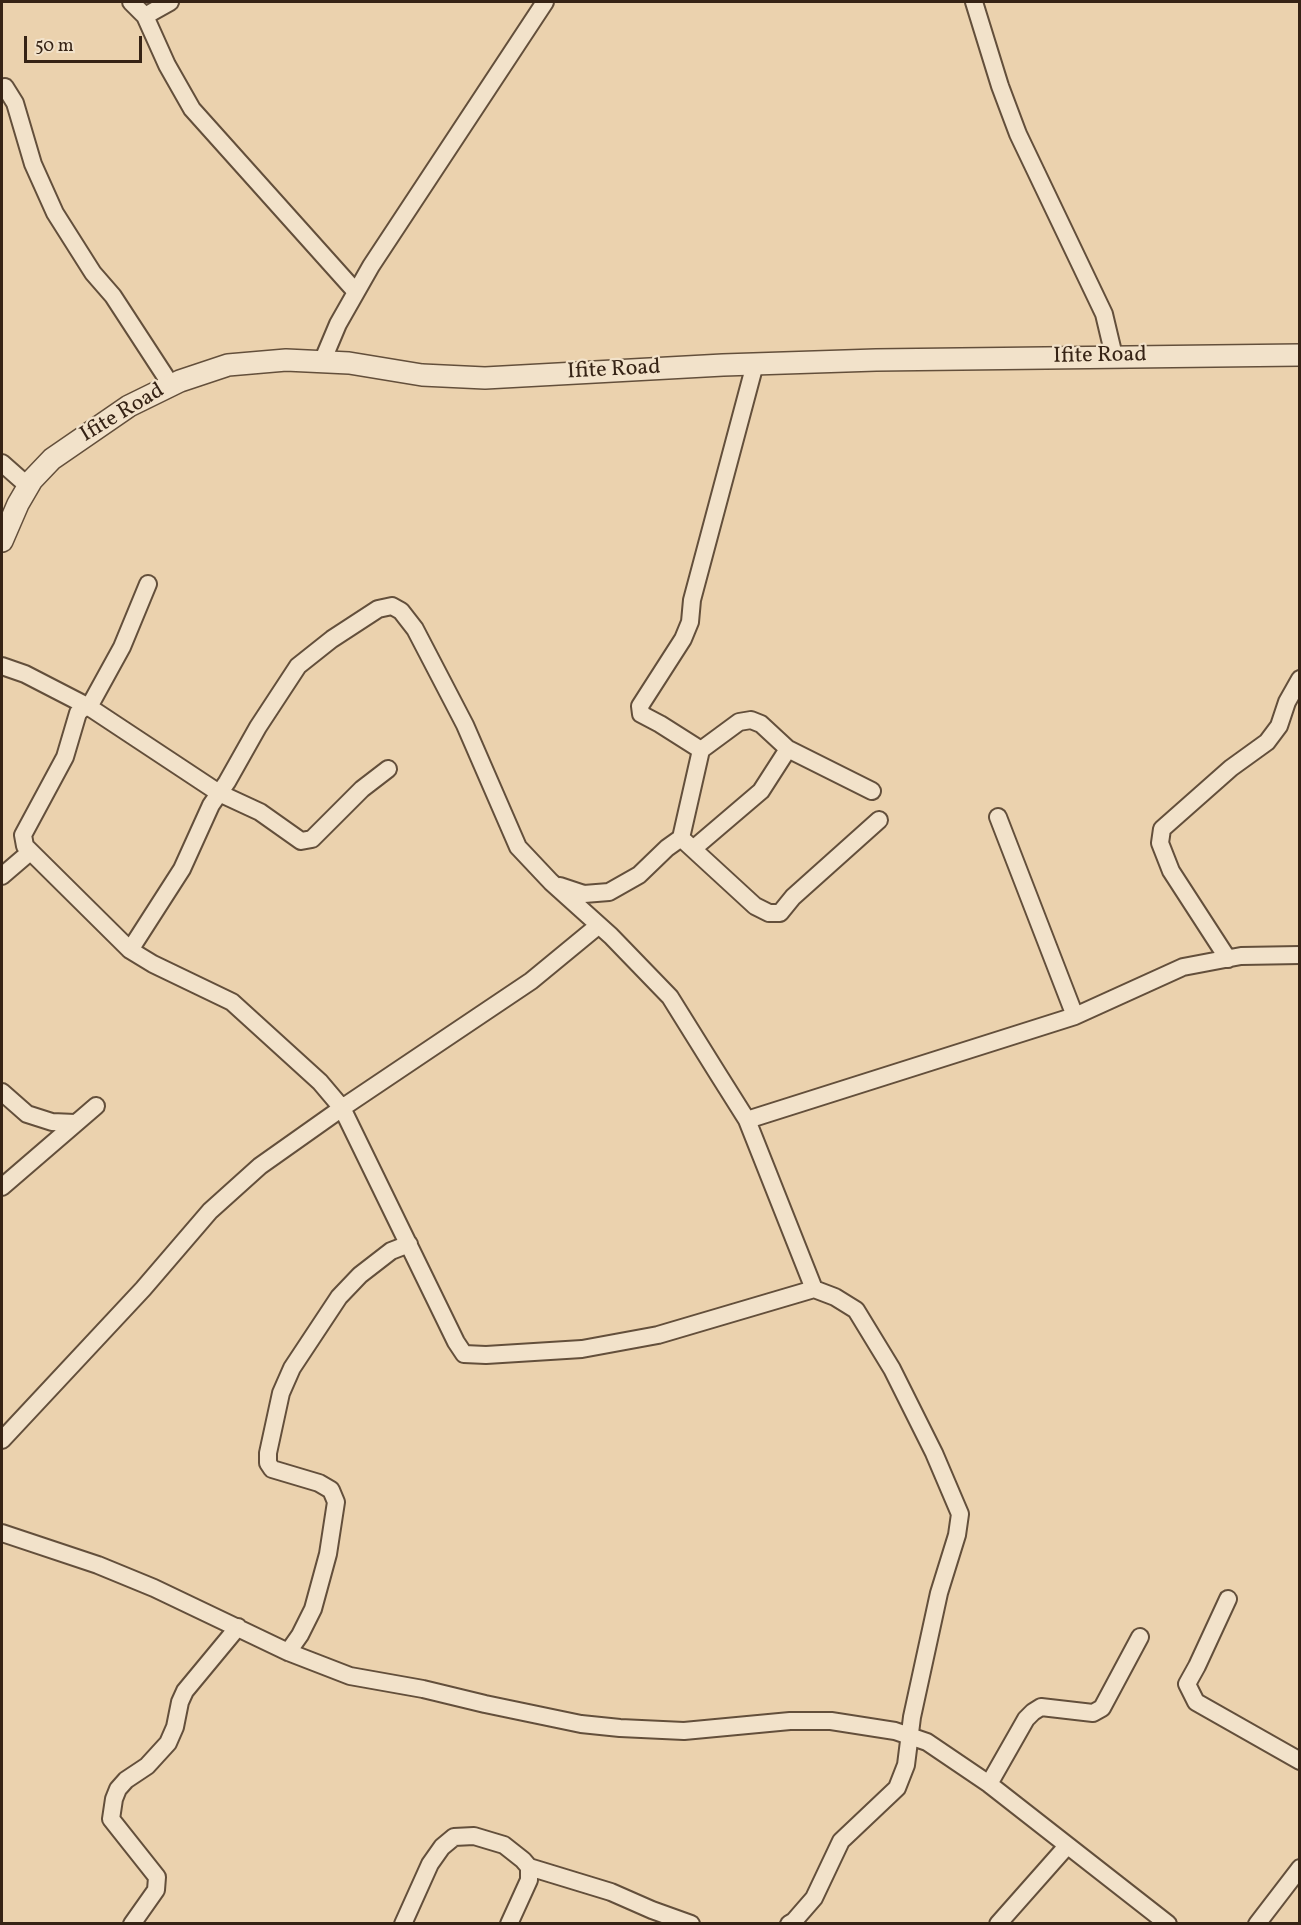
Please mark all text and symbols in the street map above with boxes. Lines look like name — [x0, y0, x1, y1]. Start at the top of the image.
scale bar — [27, 24, 146, 62]
text: 50 m — [35, 34, 74, 59]
street label: Ifite Road — [1053, 343, 1147, 371]
street label: Ifite Road — [567, 355, 661, 387]
street label: Ifite Road — [76, 379, 170, 449]

